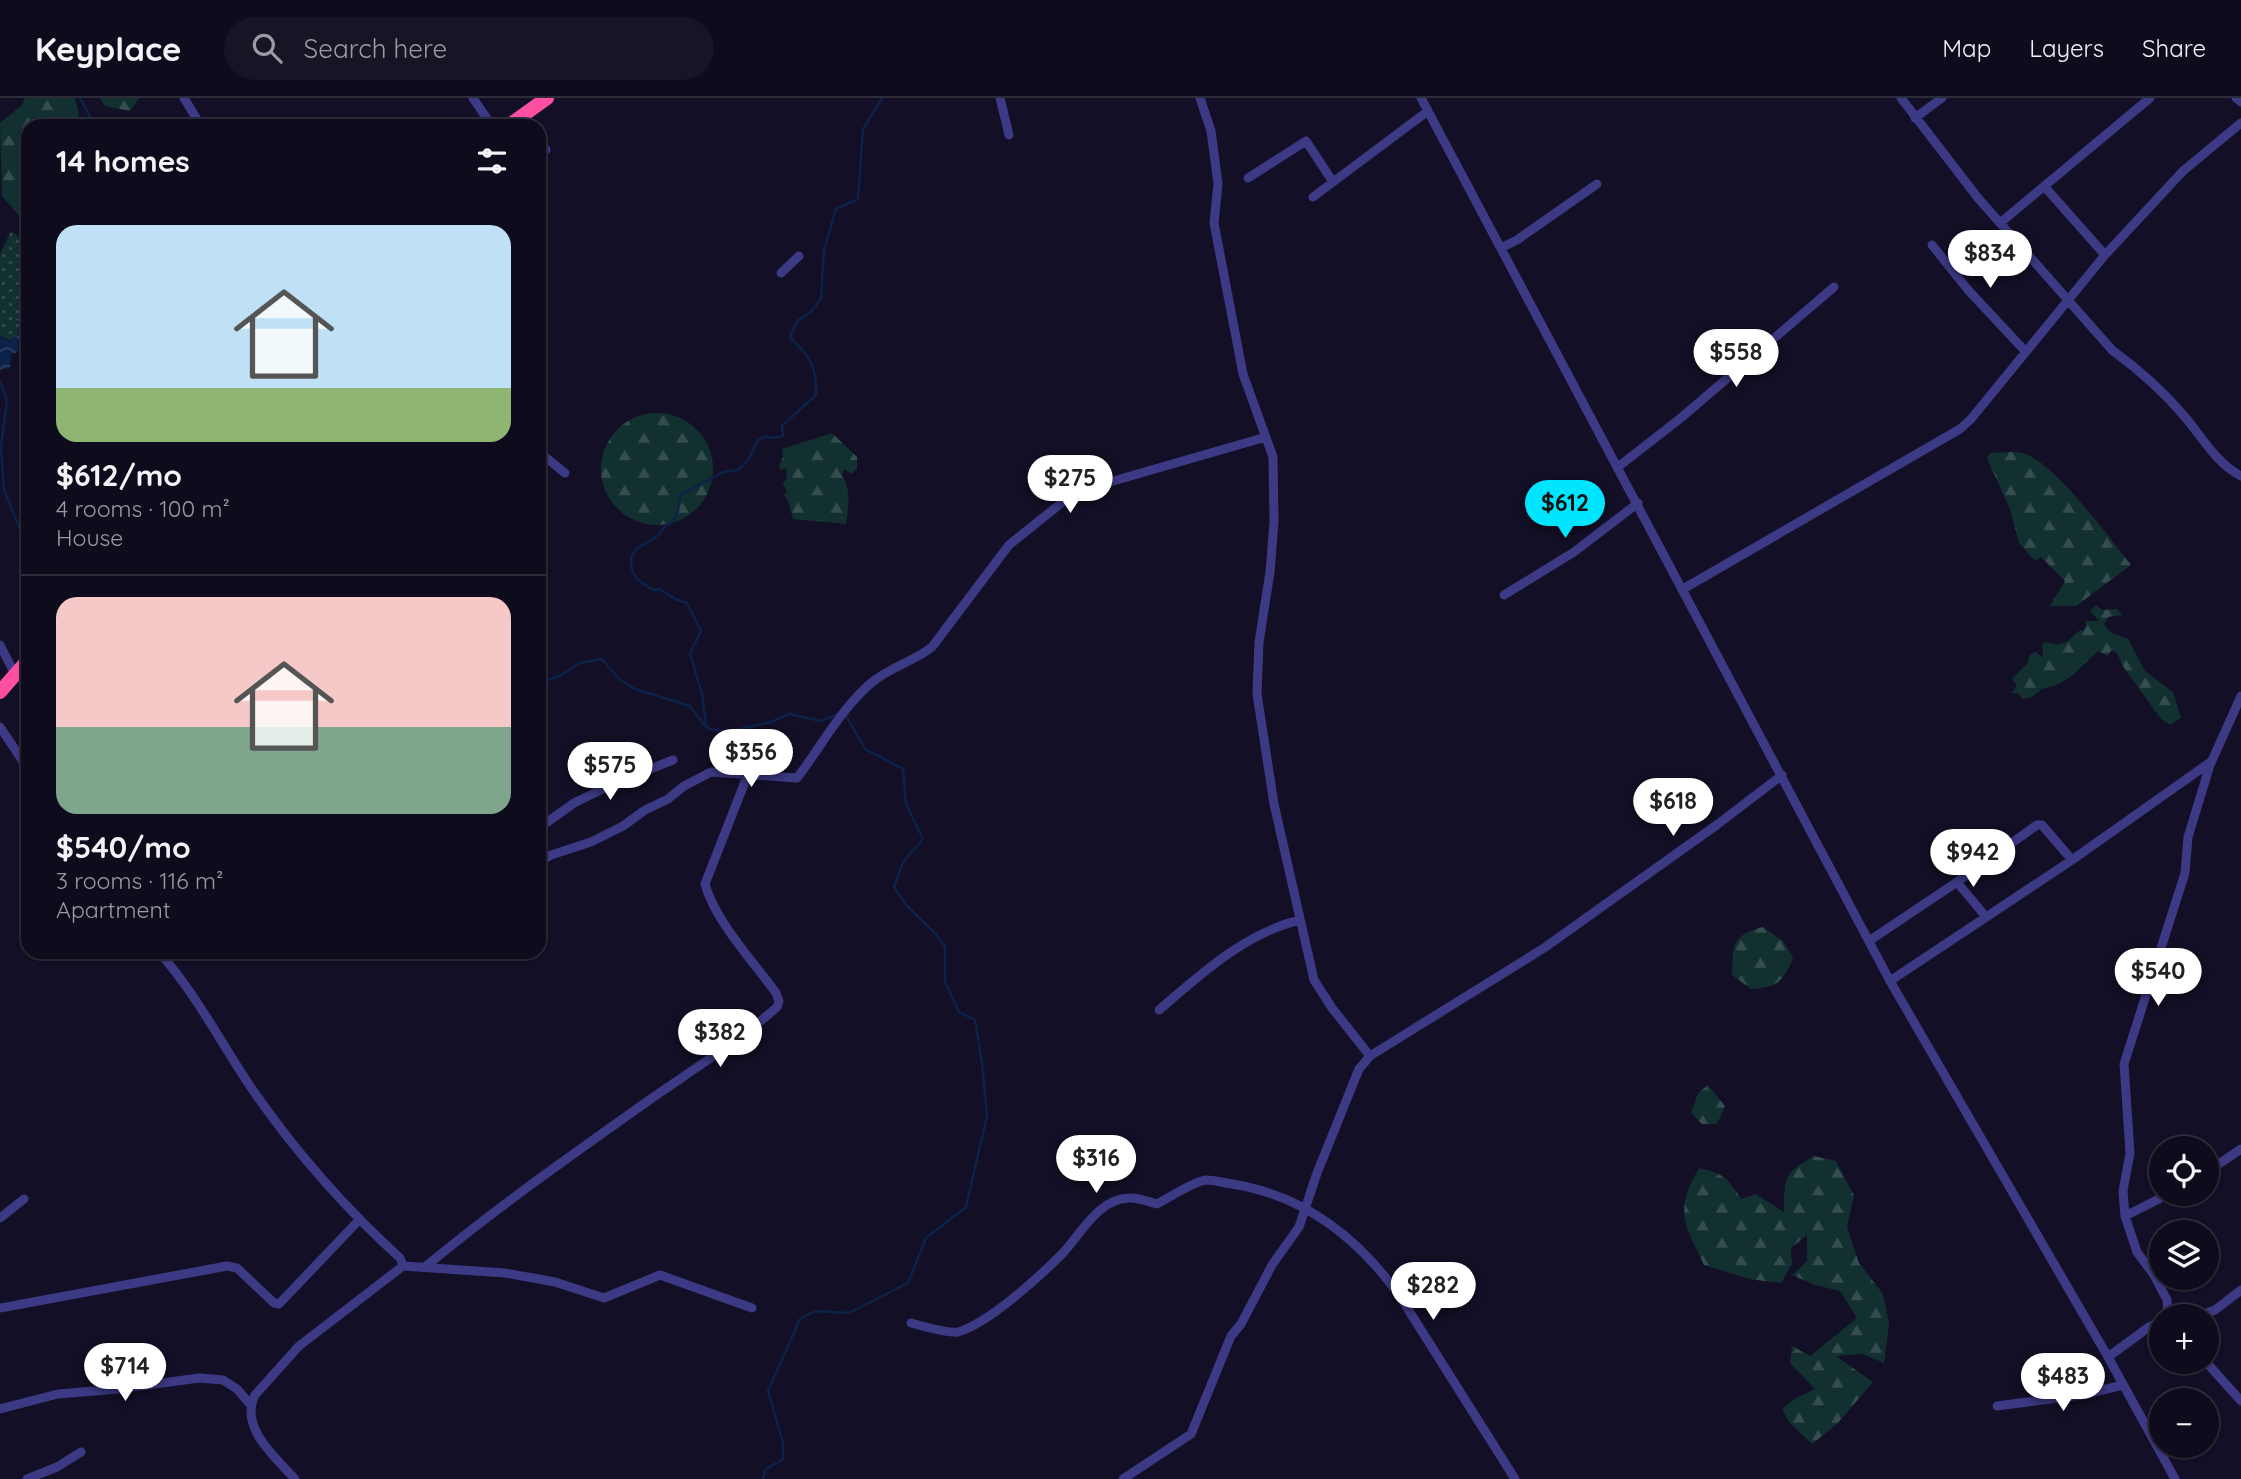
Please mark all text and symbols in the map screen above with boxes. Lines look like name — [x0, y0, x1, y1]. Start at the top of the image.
search box — [224, 17, 714, 80]
text: Keyplace — [35, 28, 182, 69]
icon: search — [248, 29, 286, 67]
text: Search here — [304, 32, 447, 65]
text: Map — [1942, 33, 1991, 63]
text: Layers — [2029, 33, 2104, 63]
text: Share — [2142, 33, 2206, 63]
text: 14 homes — [56, 142, 190, 180]
icon: filters — [473, 142, 511, 180]
pin: $834 — [1949, 230, 2031, 290]
text: $834 — [1964, 238, 2016, 267]
icon: home — [221, 271, 347, 397]
pin: $558 — [1695, 330, 1777, 389]
text: $558 — [1710, 337, 1762, 366]
text: $612/mo — [56, 456, 182, 494]
pin: $275 — [1029, 456, 1111, 515]
text: $275 — [1044, 463, 1096, 492]
pin: $612 — [1524, 480, 1606, 540]
text: $612 — [1541, 488, 1589, 517]
text: 4 rooms · 100 m² — [56, 494, 230, 523]
text: House — [56, 523, 123, 552]
icon: home — [221, 643, 347, 769]
pin: $356 — [710, 730, 792, 789]
text: $356 — [725, 737, 777, 766]
pin: $575 — [569, 742, 651, 802]
text: $575 — [584, 750, 636, 779]
pin: $618 — [1632, 778, 1714, 838]
text: $618 — [1649, 786, 1697, 815]
text: $540/mo — [56, 828, 191, 866]
pin: $942 — [1932, 830, 2014, 889]
text: $942 — [1946, 837, 2000, 866]
text: 3 rooms · 116 m² — [56, 866, 223, 895]
text: Apartment — [56, 895, 170, 924]
pin: $540 — [2117, 948, 2199, 1008]
text: $540 — [2131, 956, 2185, 985]
pin: $382 — [679, 1010, 761, 1069]
text: $382 — [694, 1017, 746, 1046]
pin: $316 — [1055, 1136, 1137, 1195]
map controls — [2149, 1136, 2219, 1458]
button: locate — [2149, 1136, 2219, 1206]
text: $316 — [1072, 1143, 1120, 1172]
button: layers — [2149, 1220, 2219, 1290]
pin: $282 — [1392, 1262, 1474, 1322]
text: $282 — [1407, 1270, 1459, 1299]
button: + — [2149, 1304, 2219, 1374]
pin: $714 — [84, 1344, 166, 1403]
text: $714 — [100, 1351, 150, 1380]
pin: $483 — [2022, 1354, 2104, 1413]
text: $483 — [2037, 1361, 2089, 1390]
button: − — [2149, 1388, 2219, 1458]

